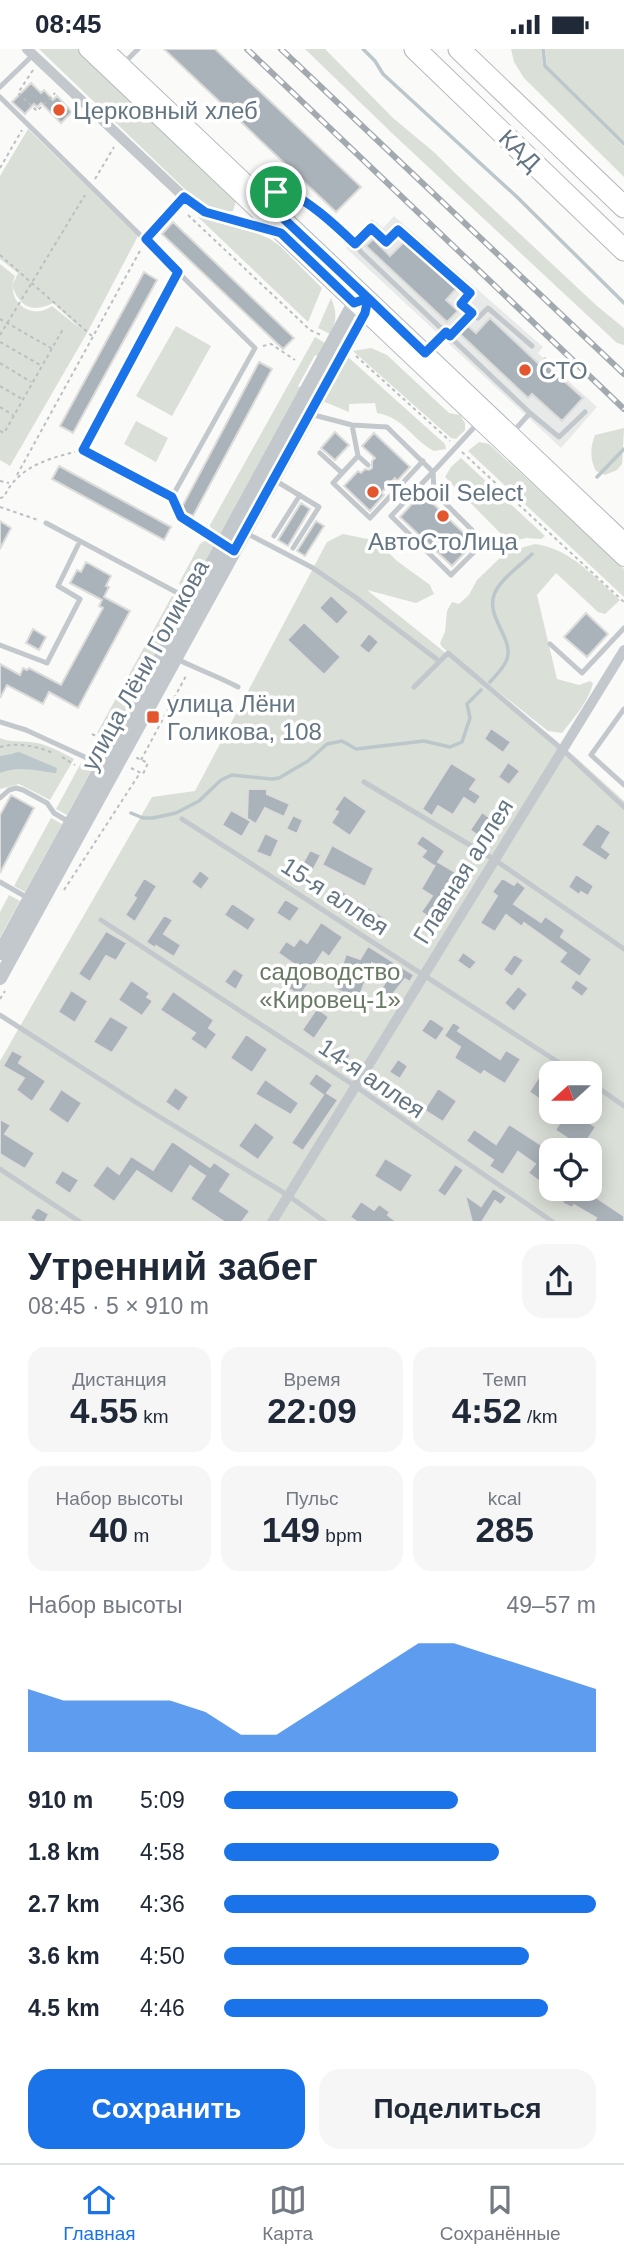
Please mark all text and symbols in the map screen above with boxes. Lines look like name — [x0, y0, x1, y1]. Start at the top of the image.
text: 08:45 — [35, 9, 102, 39]
place label: Церковный хлеб — [73, 97, 258, 124]
marker: Церковный хлеб — [51, 102, 67, 118]
street label: КАД — [494, 124, 546, 176]
pin — [246, 162, 306, 222]
icon: arrive — [257, 173, 295, 211]
place label: СТО — [539, 357, 588, 384]
marker: СТО — [517, 362, 533, 378]
place label: Teboil Select — [387, 479, 523, 506]
marker: Teboil Select — [365, 484, 381, 500]
marker: АвтоСтоЛица — [435, 508, 451, 524]
place label: АвтоСтоЛица — [368, 528, 519, 555]
street label: улица Лёни Голикова — [76, 554, 214, 775]
place label: улица Лёни Голикова, 108 — [167, 690, 322, 745]
marker: улица Лёни Голикова, 108 — [145, 709, 161, 725]
street label: Главная аллея — [408, 794, 518, 948]
street label: 15-я аллея — [276, 851, 394, 941]
park label: садоводство «Кировец-1» — [259, 958, 401, 1013]
street label: 14-я аллея — [314, 1033, 430, 1123]
north arrow — [539, 1061, 602, 1123]
map controls — [539, 1061, 602, 1201]
button: locate — [539, 1138, 602, 1201]
button: share — [522, 1244, 596, 1318]
text: Утренний забег — [28, 1246, 318, 1288]
text: 08:45 · 5 × 910 m — [28, 1293, 209, 1319]
text: Дистанция — [72, 1369, 166, 1390]
text: Время — [283, 1369, 341, 1390]
text: Темп — [482, 1369, 527, 1390]
text: 4.55 — [70, 1391, 138, 1430]
text: 22:09 — [267, 1391, 357, 1430]
text: 4:52 — [452, 1391, 522, 1430]
text: km — [138, 1406, 169, 1427]
text: /km — [522, 1406, 558, 1427]
text: Набор высоты — [56, 1488, 183, 1509]
text: Пульс — [285, 1488, 339, 1509]
text: kcal — [488, 1488, 522, 1509]
text: 40 — [89, 1510, 128, 1549]
text: 149 — [262, 1510, 320, 1549]
text: 285 — [475, 1510, 534, 1549]
text: m — [128, 1525, 149, 1546]
text: bpm — [320, 1525, 362, 1546]
text: Набор высоты — [28, 1592, 182, 1618]
text: 49–57 m — [506, 1592, 596, 1618]
text: 910 m — [28, 1787, 93, 1813]
text: 5:09 — [140, 1787, 185, 1813]
text: 1.8 km — [28, 1839, 100, 1865]
text: 4:58 — [140, 1839, 185, 1865]
text: 2.7 km — [28, 1891, 100, 1917]
text: 4:36 — [140, 1891, 185, 1917]
text: 3.6 km — [28, 1943, 100, 1969]
text: 4:50 — [140, 1943, 185, 1969]
text: 4.5 km — [28, 1995, 100, 2021]
text: 4:46 — [140, 1995, 185, 2021]
button: Сохранить — [28, 2069, 305, 2149]
button: Поделиться — [319, 2069, 596, 2149]
tab: Главная — [63, 2181, 136, 2245]
tab: Карта — [262, 2181, 313, 2245]
tab: Сохранённые — [440, 2181, 561, 2245]

